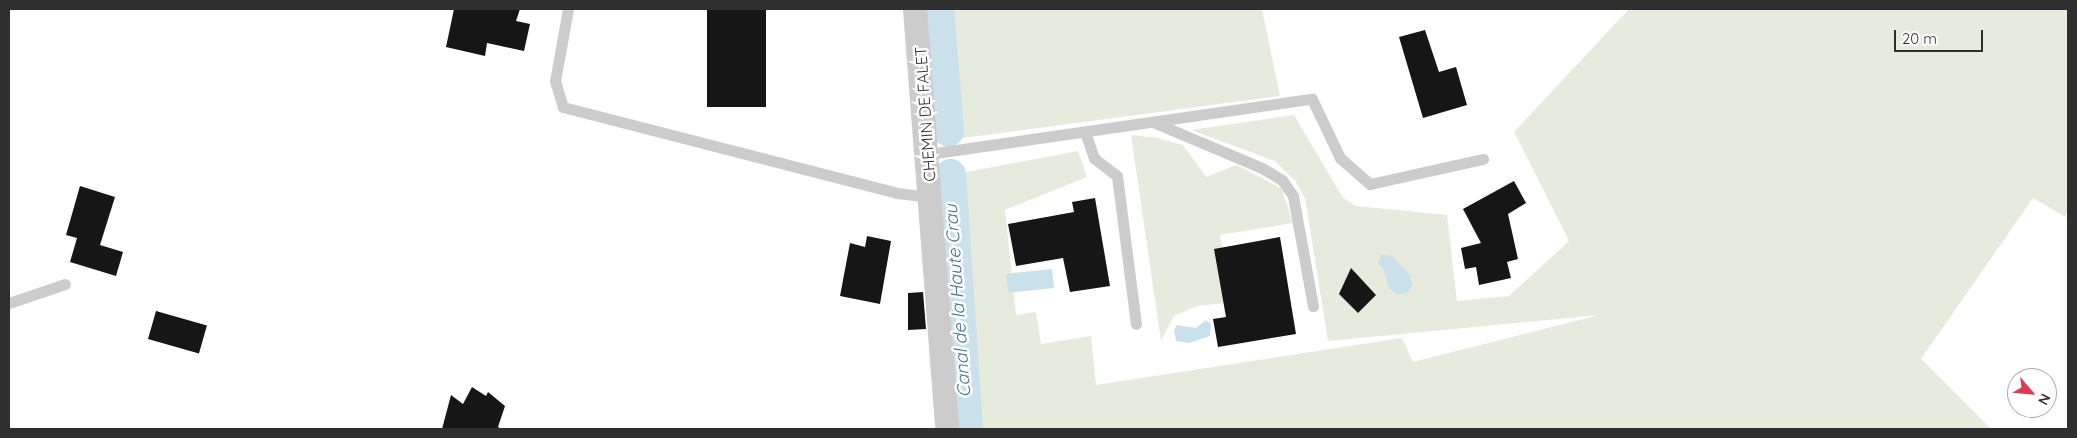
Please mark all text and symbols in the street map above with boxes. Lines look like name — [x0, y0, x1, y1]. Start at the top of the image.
scale bar — [1897, 20, 1986, 52]
text: 20 m — [1902, 29, 1937, 48]
street label: CHEMIN DE FALET — [911, 46, 939, 182]
water label: Canal de la Haute Crau — [940, 204, 976, 398]
north arrow — [2007, 368, 2057, 418]
text: N — [2034, 391, 2055, 408]

